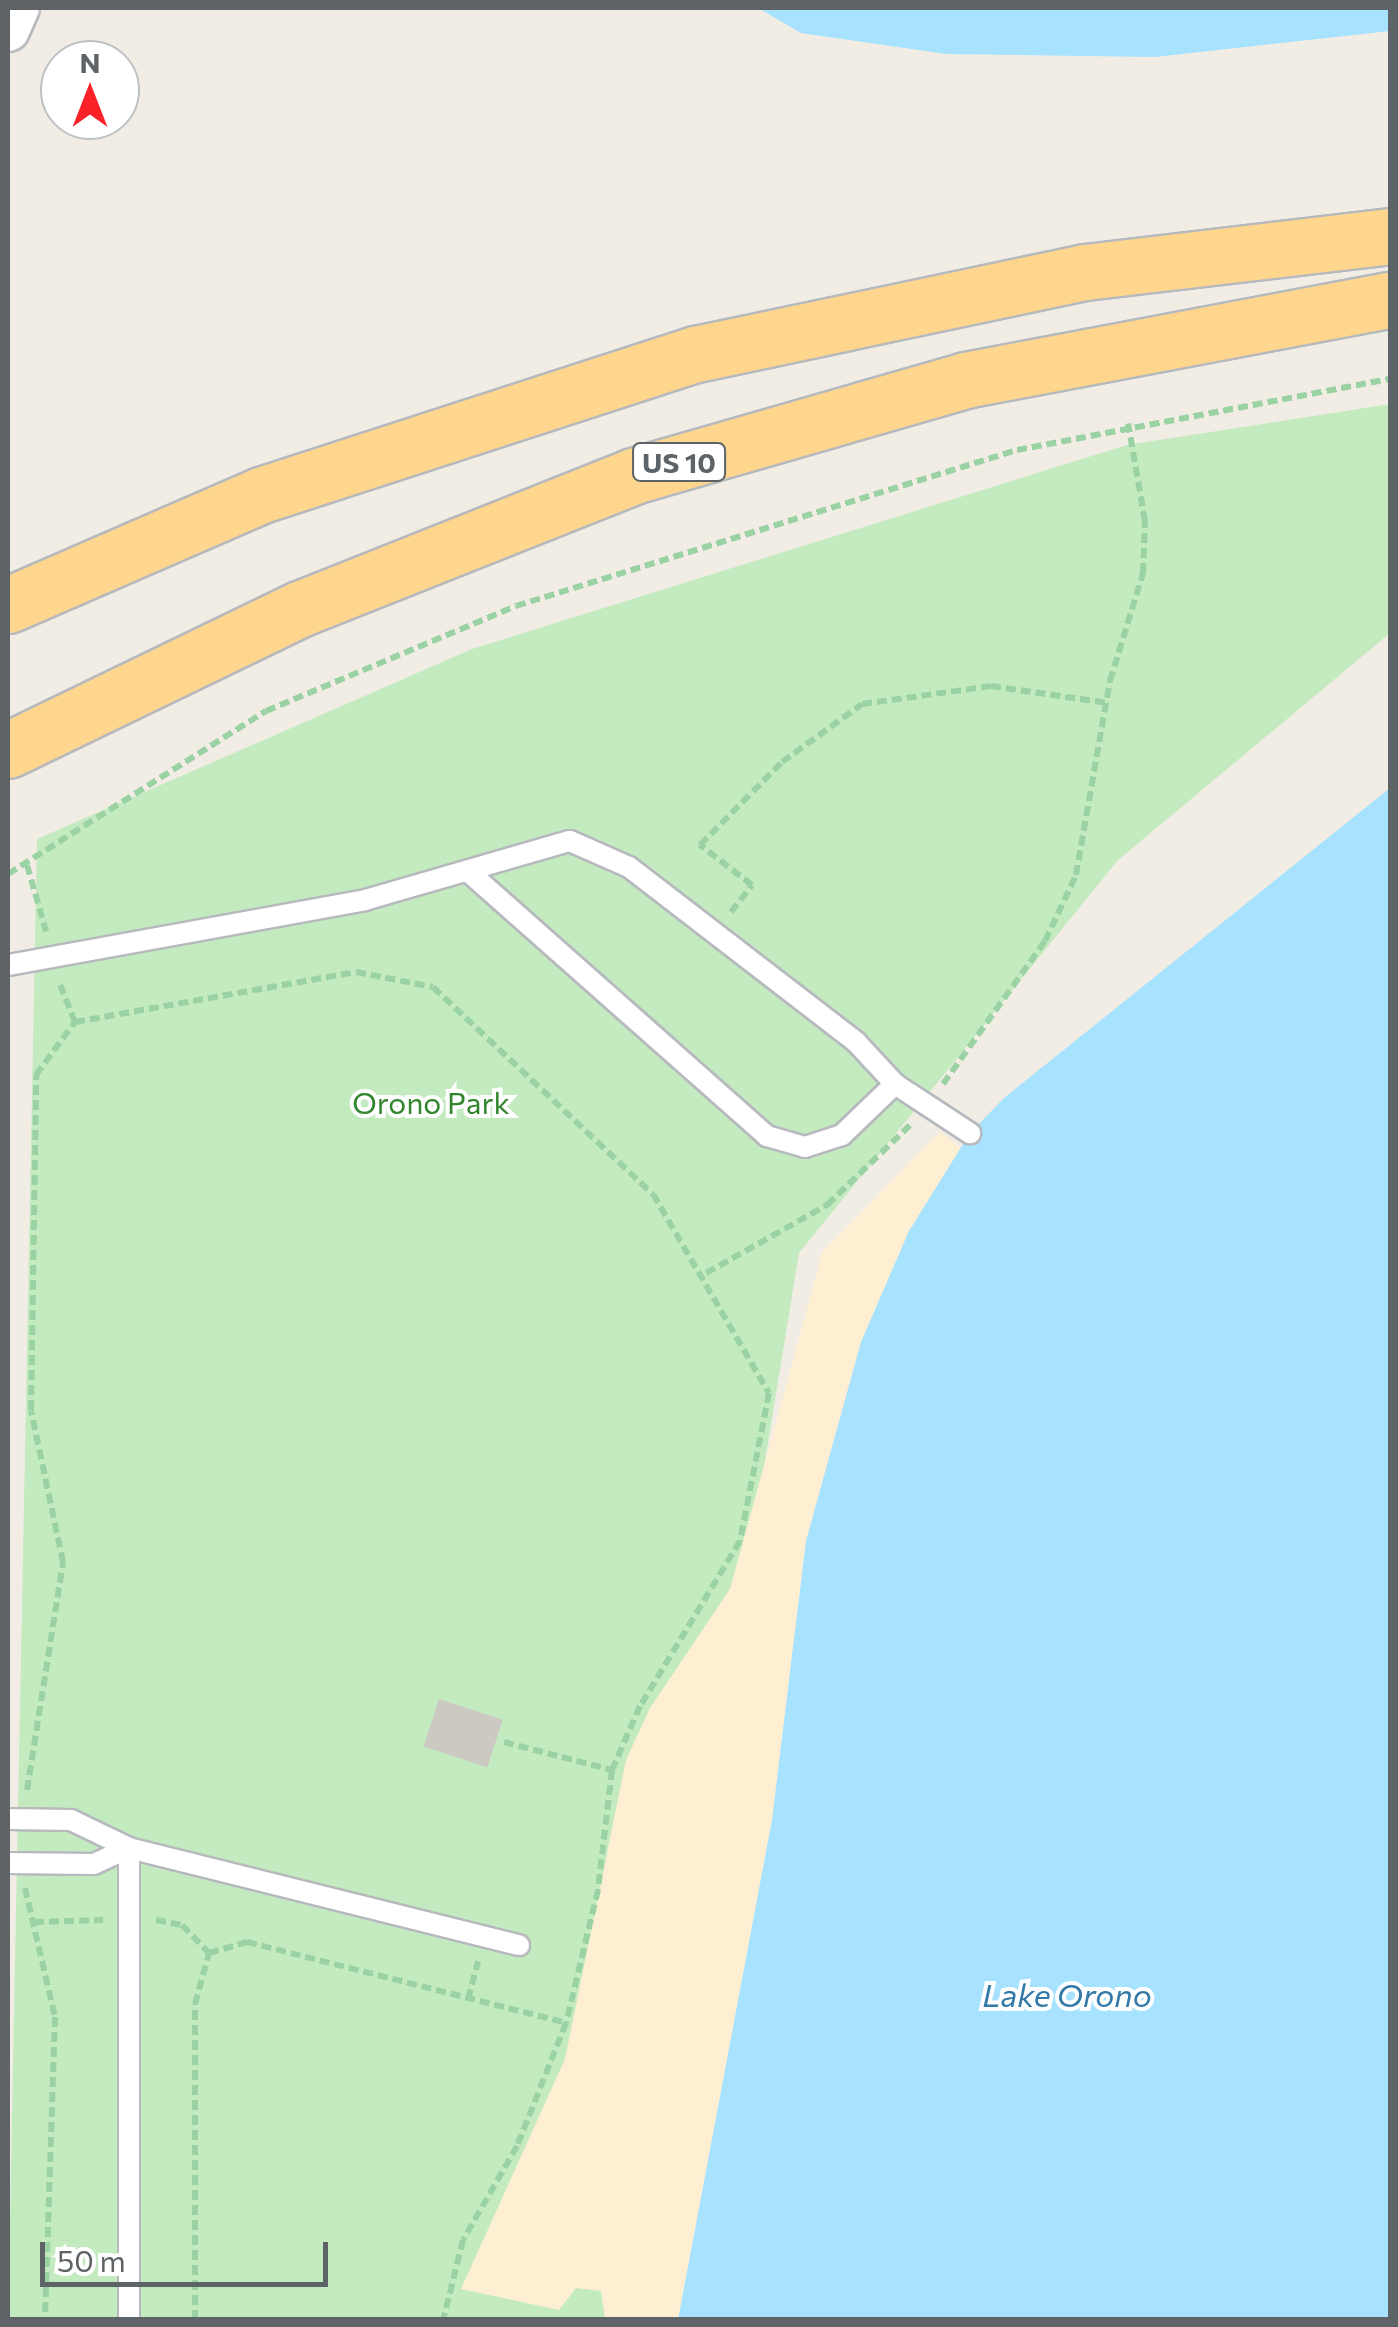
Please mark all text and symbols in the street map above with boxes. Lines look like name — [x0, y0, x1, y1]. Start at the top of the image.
north arrow — [40, 40, 140, 140]
text: N — [80, 45, 101, 79]
road number: US 10 — [632, 439, 726, 485]
park label: Orono Park — [352, 1084, 510, 1120]
water label: Lake Orono — [982, 1975, 1152, 2013]
scale bar — [45, 2222, 332, 2284]
text: 50 m — [57, 2241, 126, 2278]

